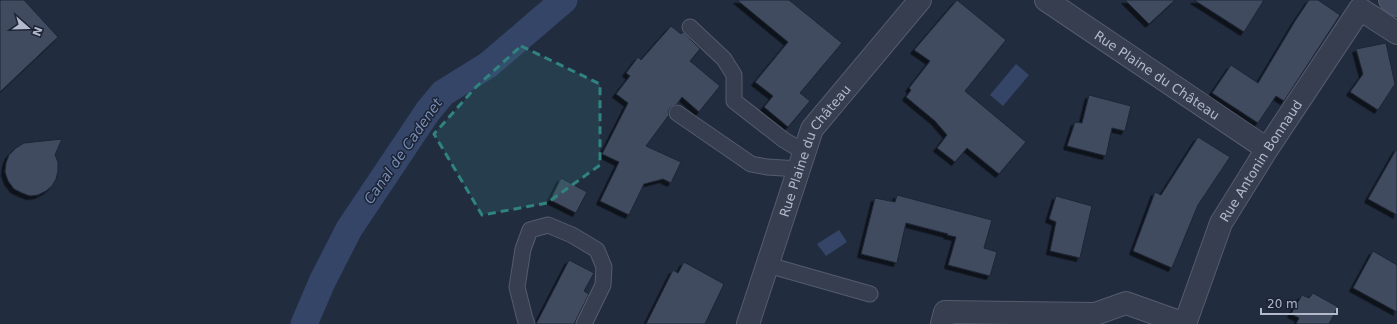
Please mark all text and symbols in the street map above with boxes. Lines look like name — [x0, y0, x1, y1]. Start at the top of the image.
north arrow — [8, 8, 48, 48]
text: N — [29, 25, 45, 38]
street label: Rue Plaine du Château — [1092, 27, 1222, 122]
street label: Rue Plaine du Château — [776, 82, 853, 219]
water label: Canal de Cadenet — [361, 95, 446, 207]
street label: Rue Antonin Bonnaud — [1216, 97, 1305, 224]
scale bar — [1261, 290, 1337, 316]
text: 20 m — [1267, 297, 1298, 311]

